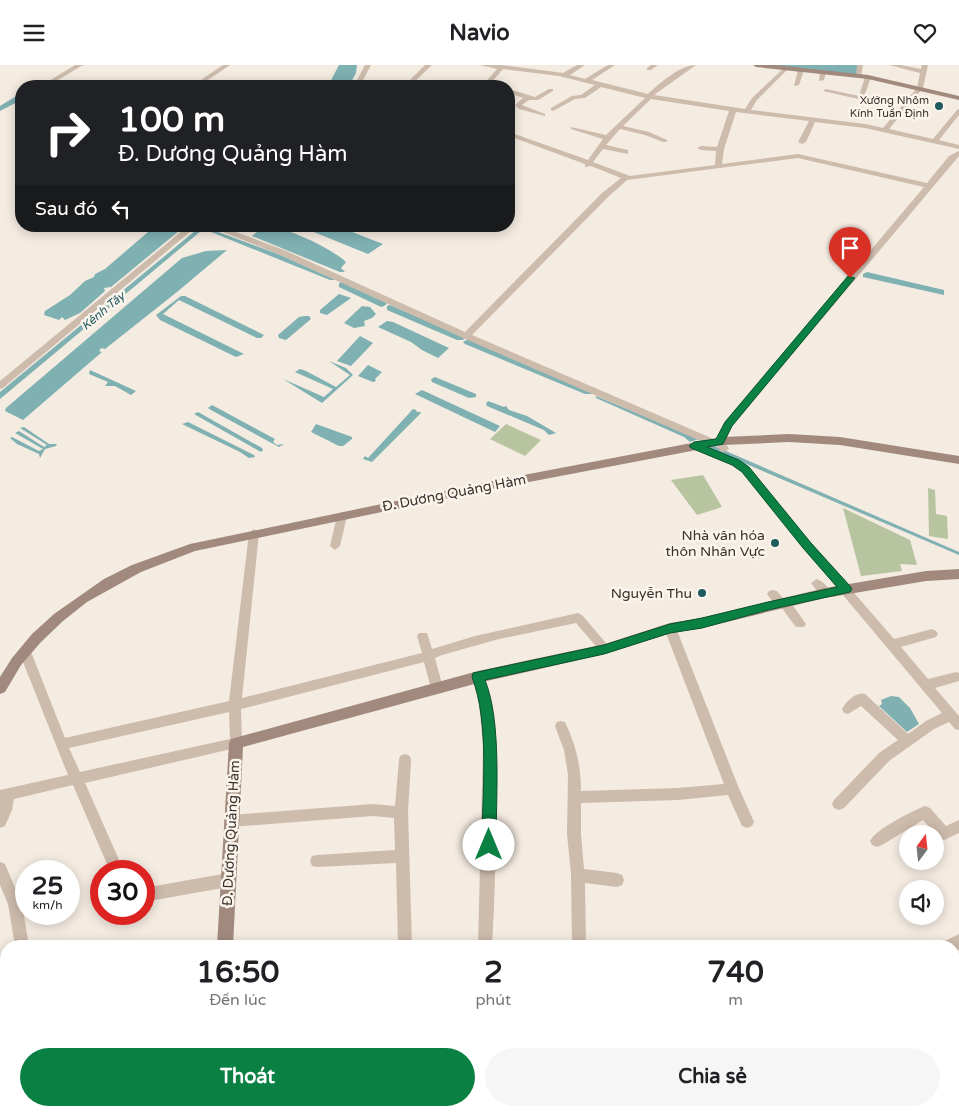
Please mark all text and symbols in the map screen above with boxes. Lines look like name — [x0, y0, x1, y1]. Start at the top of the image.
icon: menu — [20, 19, 48, 47]
icon: heart — [911, 19, 939, 47]
text: Navio — [449, 20, 510, 46]
place label: Xưởng Nhôm Kính Tuấn Định — [850, 94, 929, 120]
text: 100 m — [118, 99, 225, 141]
icon: right — [35, 100, 100, 165]
marker: Xưởng Nhôm Kính Tuấn Định — [933, 100, 945, 112]
text: Đ. Dương Quảng Hàm — [118, 141, 347, 167]
icon: left — [107, 195, 135, 223]
text: Sau đó — [35, 198, 97, 220]
pin — [829, 227, 871, 278]
icon: arrive — [836, 234, 864, 262]
water label: Kênh Tây — [79, 288, 129, 333]
street label: Đ. Dương Quảng Hàm — [381, 471, 527, 515]
place label: Nhà văn hóa thôn Nhân Vực — [666, 527, 765, 560]
marker: Nhà văn hóa thôn Nhân Vực — [769, 537, 781, 549]
place label: Nguyễn Thu — [611, 585, 692, 602]
marker: Nguyễn Thu — [696, 587, 708, 599]
street label: Đ. Dương Quảng Hàm — [219, 760, 243, 906]
position arrow — [462, 818, 514, 870]
north arrow — [899, 825, 944, 870]
map controls — [899, 825, 944, 925]
speed limit sign: 30 — [90, 860, 155, 925]
text: 25 — [32, 871, 63, 901]
button: sound — [899, 880, 944, 925]
text: km/h — [32, 898, 63, 912]
text: 16:50 — [196, 954, 279, 991]
text: 2 — [484, 954, 503, 991]
text: 740 — [707, 954, 764, 991]
text: Đến lúc — [209, 990, 266, 1010]
text: phút — [475, 990, 511, 1010]
text: m — [728, 990, 743, 1010]
button: Thoát — [20, 1048, 475, 1106]
button: Chia sẻ — [485, 1048, 940, 1106]

